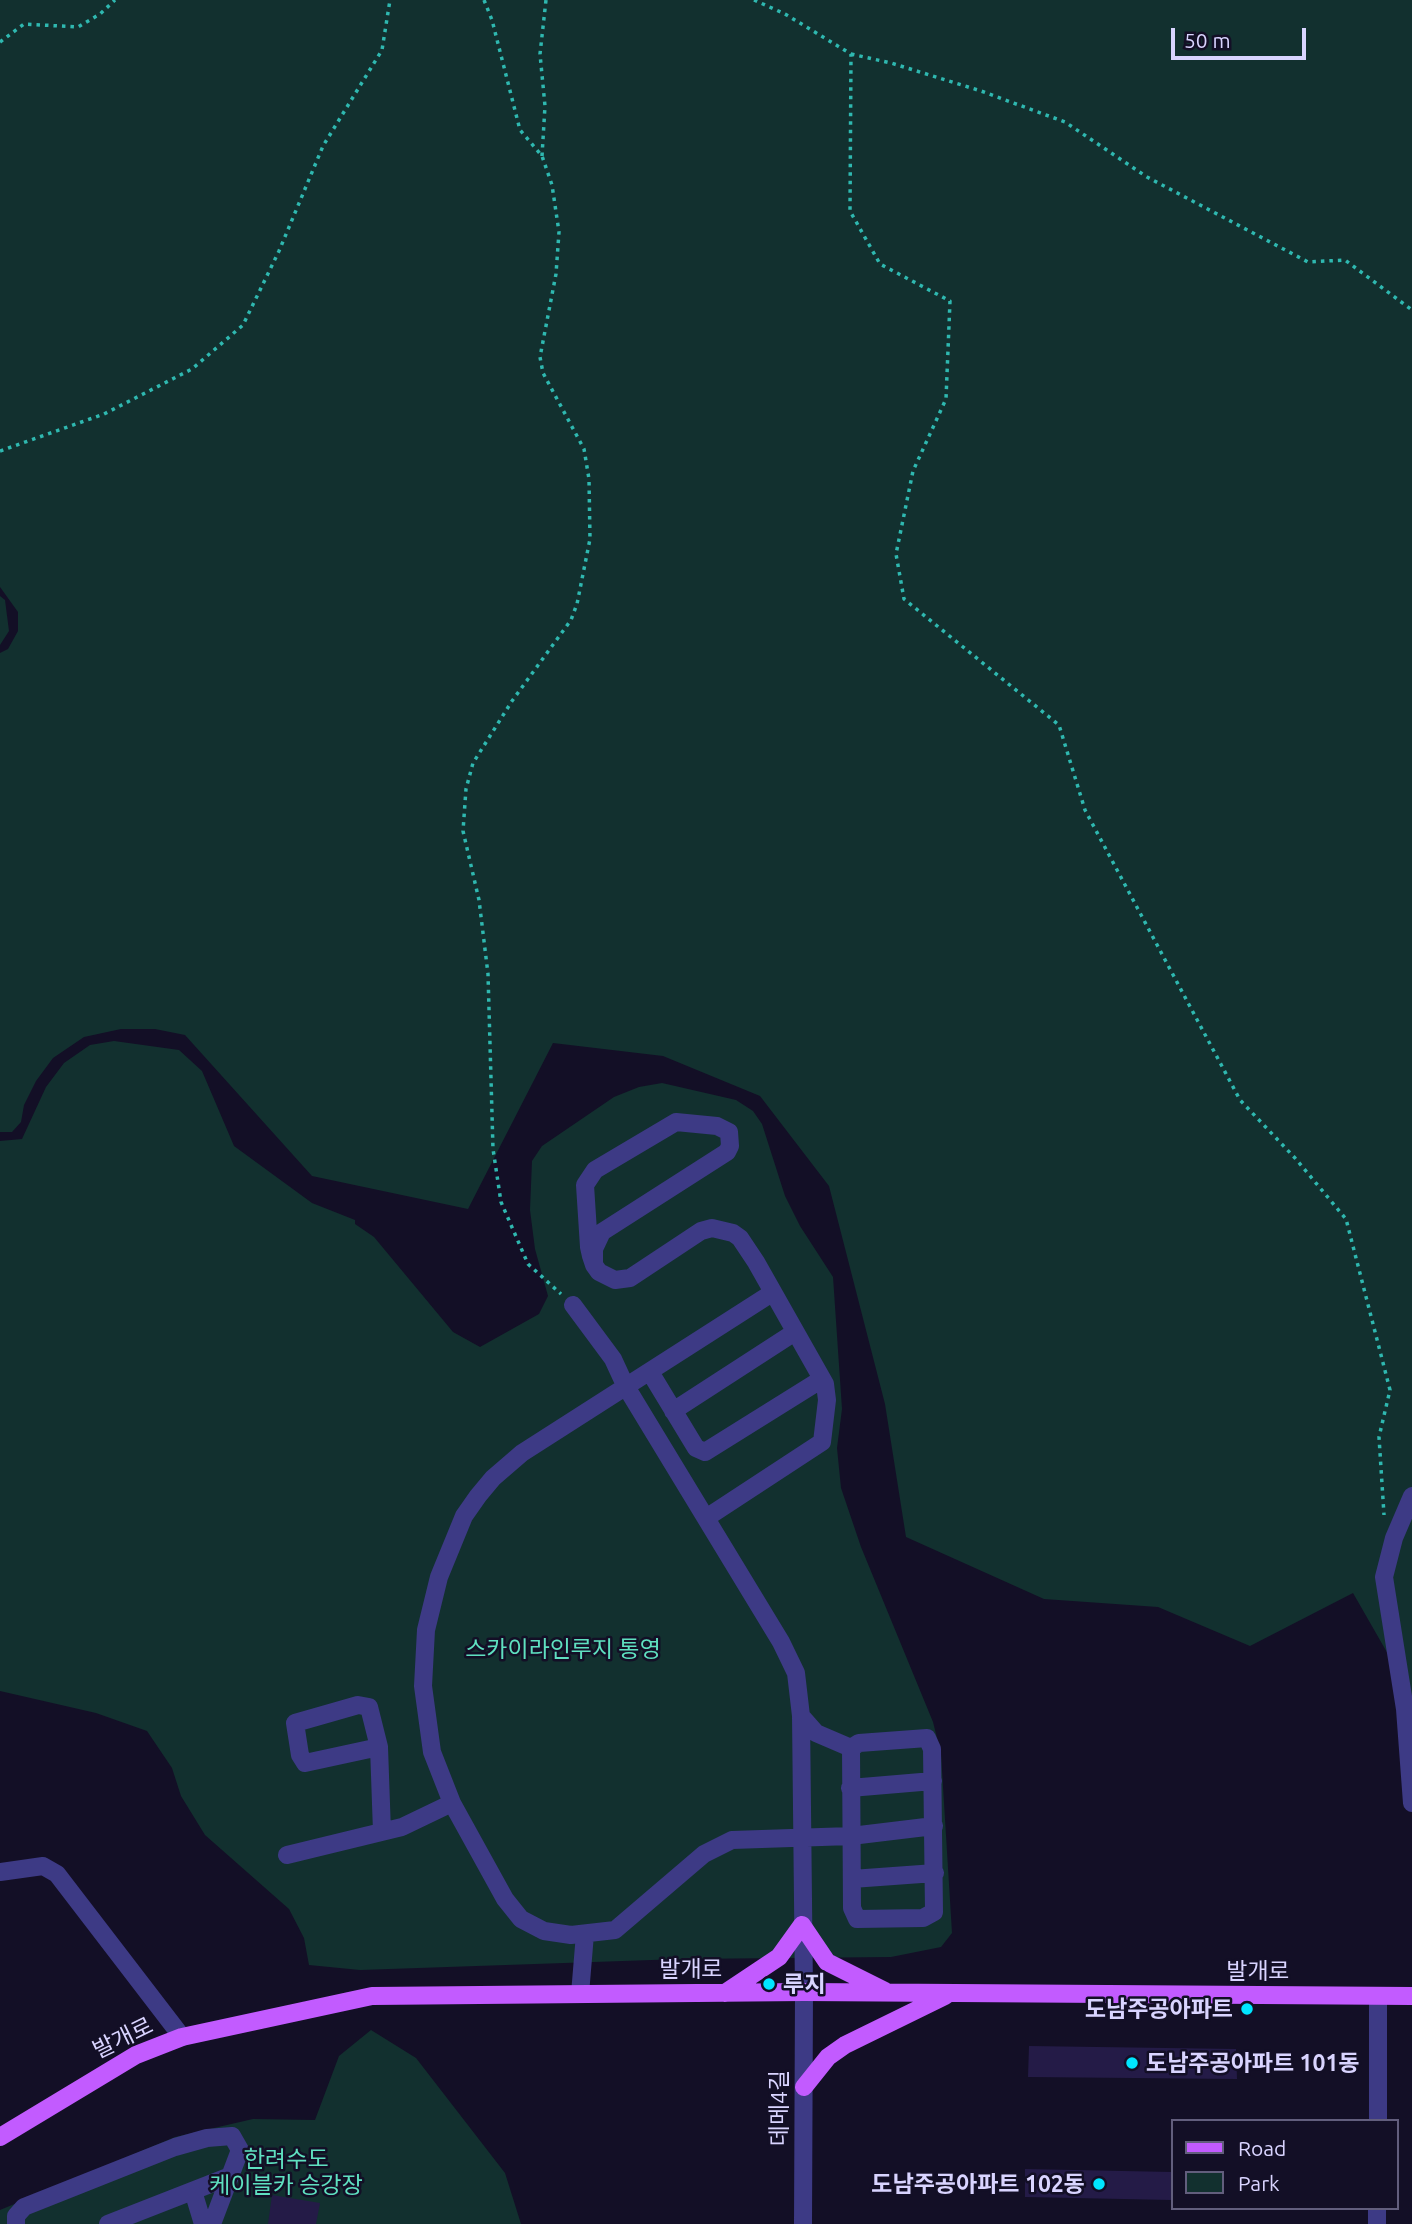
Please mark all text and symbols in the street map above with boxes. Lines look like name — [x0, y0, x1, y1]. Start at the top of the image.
scale bar — [1174, 14, 1309, 58]
text: 50 m — [1184, 28, 1231, 52]
park label: 스카이라인루지 통영 — [465, 1635, 661, 1663]
street label: 발개로 — [659, 1955, 723, 1983]
street label: 발개로 — [1226, 1957, 1290, 1985]
place label: 루지 — [783, 1970, 825, 1998]
marker: 루지 — [761, 1976, 777, 1992]
place label: 도남주공아파트 — [1085, 1995, 1233, 2023]
marker: 도남주공아파트 — [1239, 2001, 1255, 2017]
street label: 발개로 — [88, 2012, 158, 2064]
place label: 도남주공아파트 101동 — [1146, 2049, 1360, 2077]
marker: 도남주공아파트 101동 — [1124, 2055, 1140, 2071]
street label: 데메4길 — [765, 2070, 793, 2146]
legend — [1170, 2119, 1398, 2210]
text: Road — [1238, 2136, 1286, 2160]
park label: 한려수도 케이블카 승강장 — [209, 2145, 363, 2199]
place label: 도남주공아파트 102동 — [871, 2170, 1085, 2198]
text: Park — [1238, 2171, 1280, 2195]
marker: 도남주공아파트 102동 — [1091, 2176, 1107, 2192]

